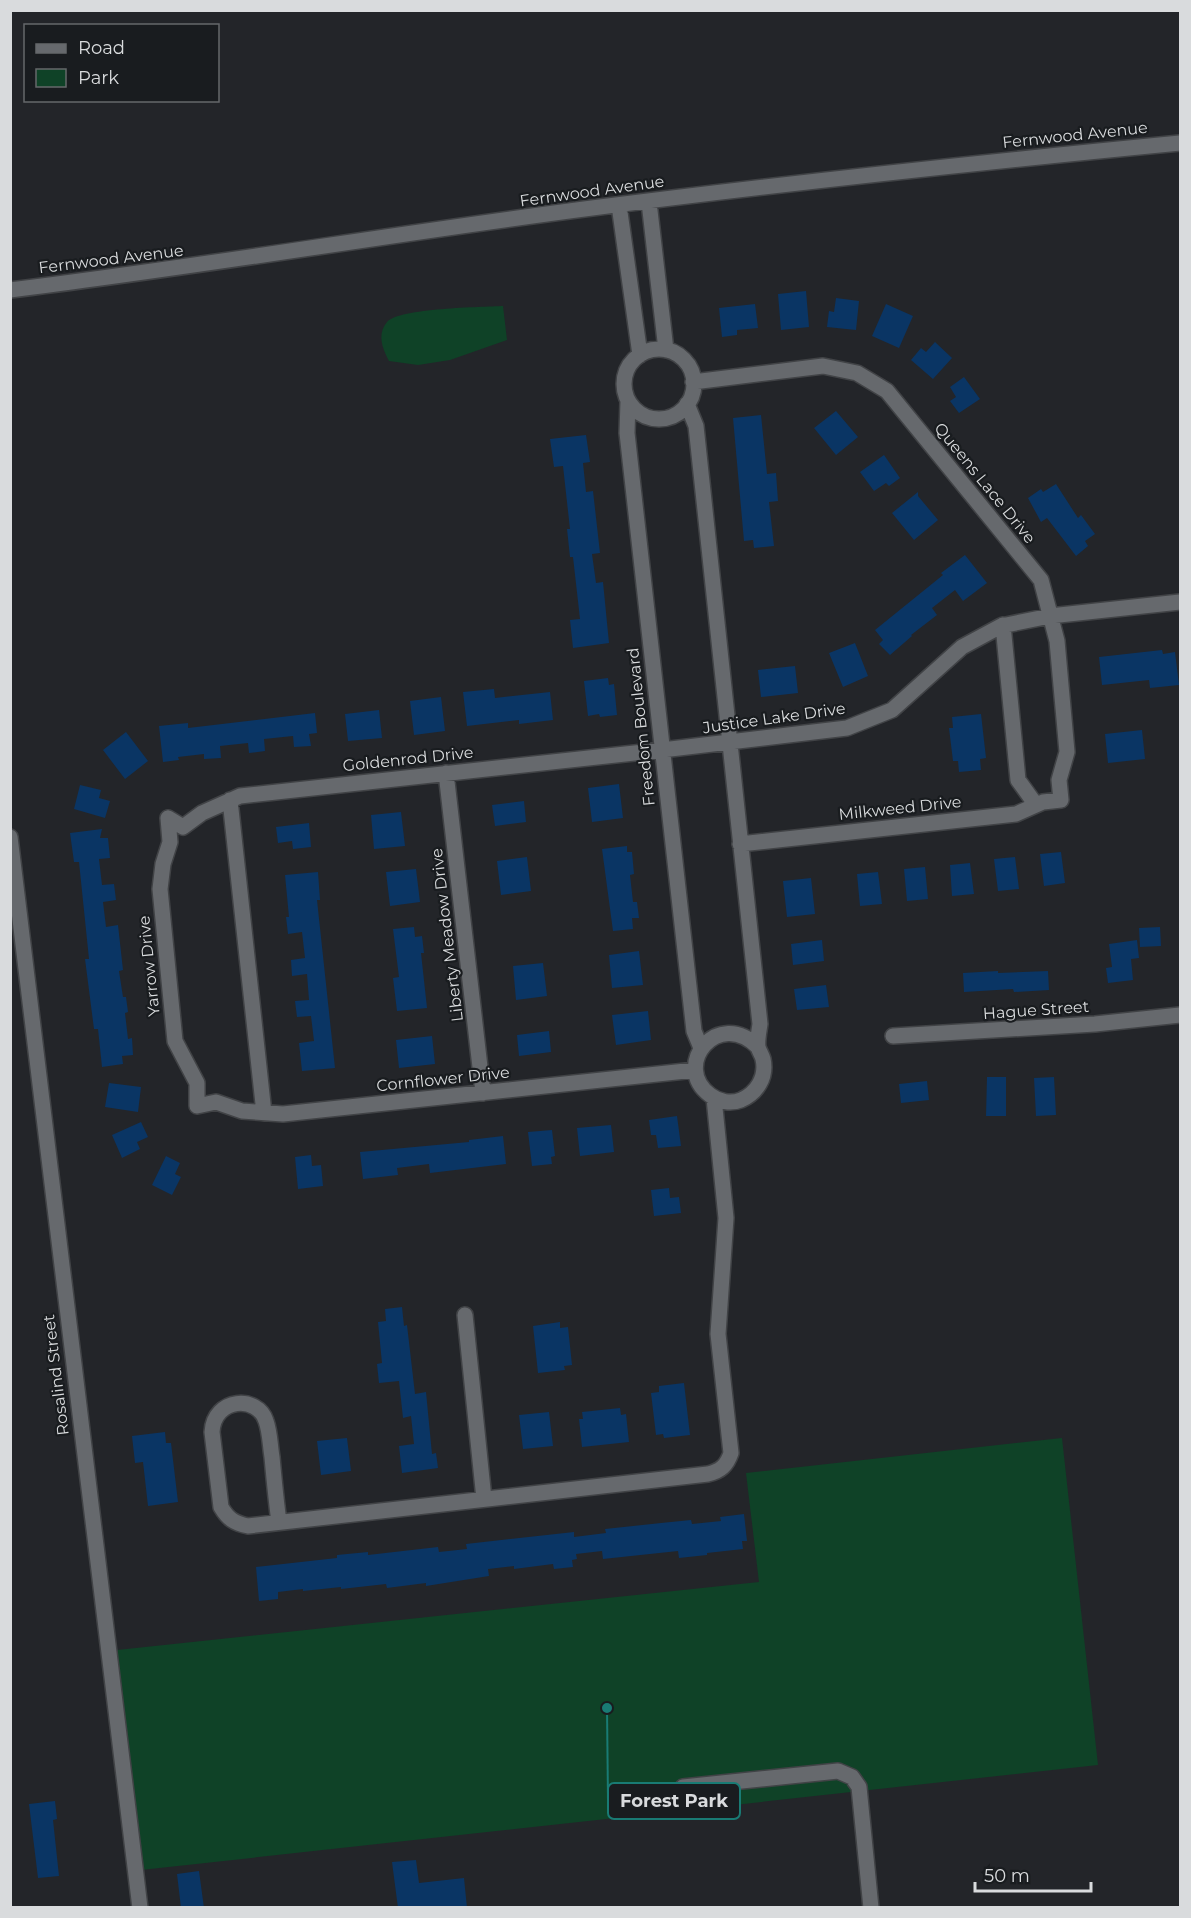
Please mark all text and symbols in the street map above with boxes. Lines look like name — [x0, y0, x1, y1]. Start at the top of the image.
legend — [24, 24, 219, 102]
text: Road — [78, 37, 125, 59]
text: Park — [78, 67, 119, 89]
street label: Fernwood Avenue — [1002, 118, 1148, 152]
street label: Fernwood Avenue — [518, 171, 666, 211]
street label: Fernwood Avenue — [37, 241, 185, 277]
street label: Queens Lace Drive — [930, 419, 1040, 547]
street label: Freedom Boulevard — [623, 647, 659, 807]
street label: Justice Lake Drive — [700, 699, 847, 738]
street label: Goldenrod Drive — [342, 743, 474, 775]
street label: Milkweed Drive — [838, 792, 962, 824]
street label: Liberty Meadow Drive — [427, 847, 467, 1023]
street label: Yarrow Drive — [134, 915, 164, 1017]
street label: Hague Street — [982, 997, 1090, 1023]
street label: Cornflower Drive — [376, 1063, 510, 1095]
street label: Rosalind Street — [39, 1313, 73, 1437]
callout: Forest Park — [608, 1783, 740, 1819]
text: Forest Park — [620, 1790, 728, 1812]
scale bar — [975, 1855, 1090, 1893]
text: 50 m — [984, 1865, 1030, 1887]

